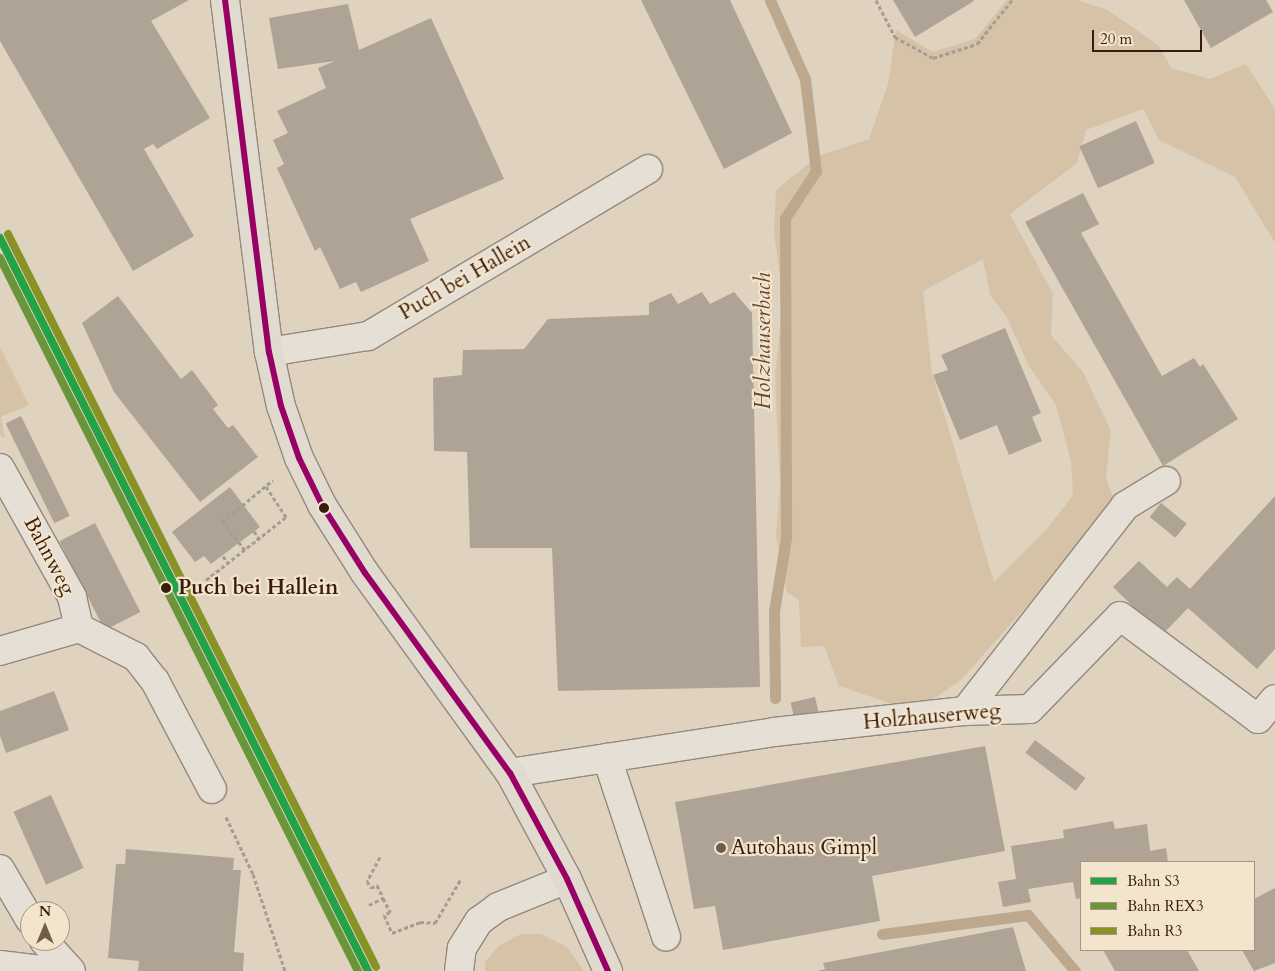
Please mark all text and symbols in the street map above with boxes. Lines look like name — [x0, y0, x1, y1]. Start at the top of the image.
scale bar — [1095, 20, 1205, 52]
text: 20 m — [1100, 29, 1132, 49]
street label: Puch bei Hallein — [395, 230, 535, 326]
water label: Holzhauserbach — [751, 272, 777, 410]
unlabelled marker — [319, 503, 329, 513]
street label: Bahnweg — [18, 513, 80, 599]
place label: Puch bei Hallein — [178, 575, 338, 601]
marker: Puch bei Hallein — [157, 579, 175, 597]
street label: Holzhauserweg — [862, 698, 1002, 736]
place label: Autohaus Gimpl — [731, 835, 877, 861]
marker: Autohaus Gimpl — [715, 842, 727, 854]
legend — [1080, 861, 1255, 951]
text: Bahn S3 — [1127, 871, 1180, 891]
text: Bahn REX3 — [1127, 896, 1204, 916]
north arrow — [20, 901, 70, 951]
text: N — [39, 902, 51, 921]
text: Bahn R3 — [1127, 921, 1183, 941]

